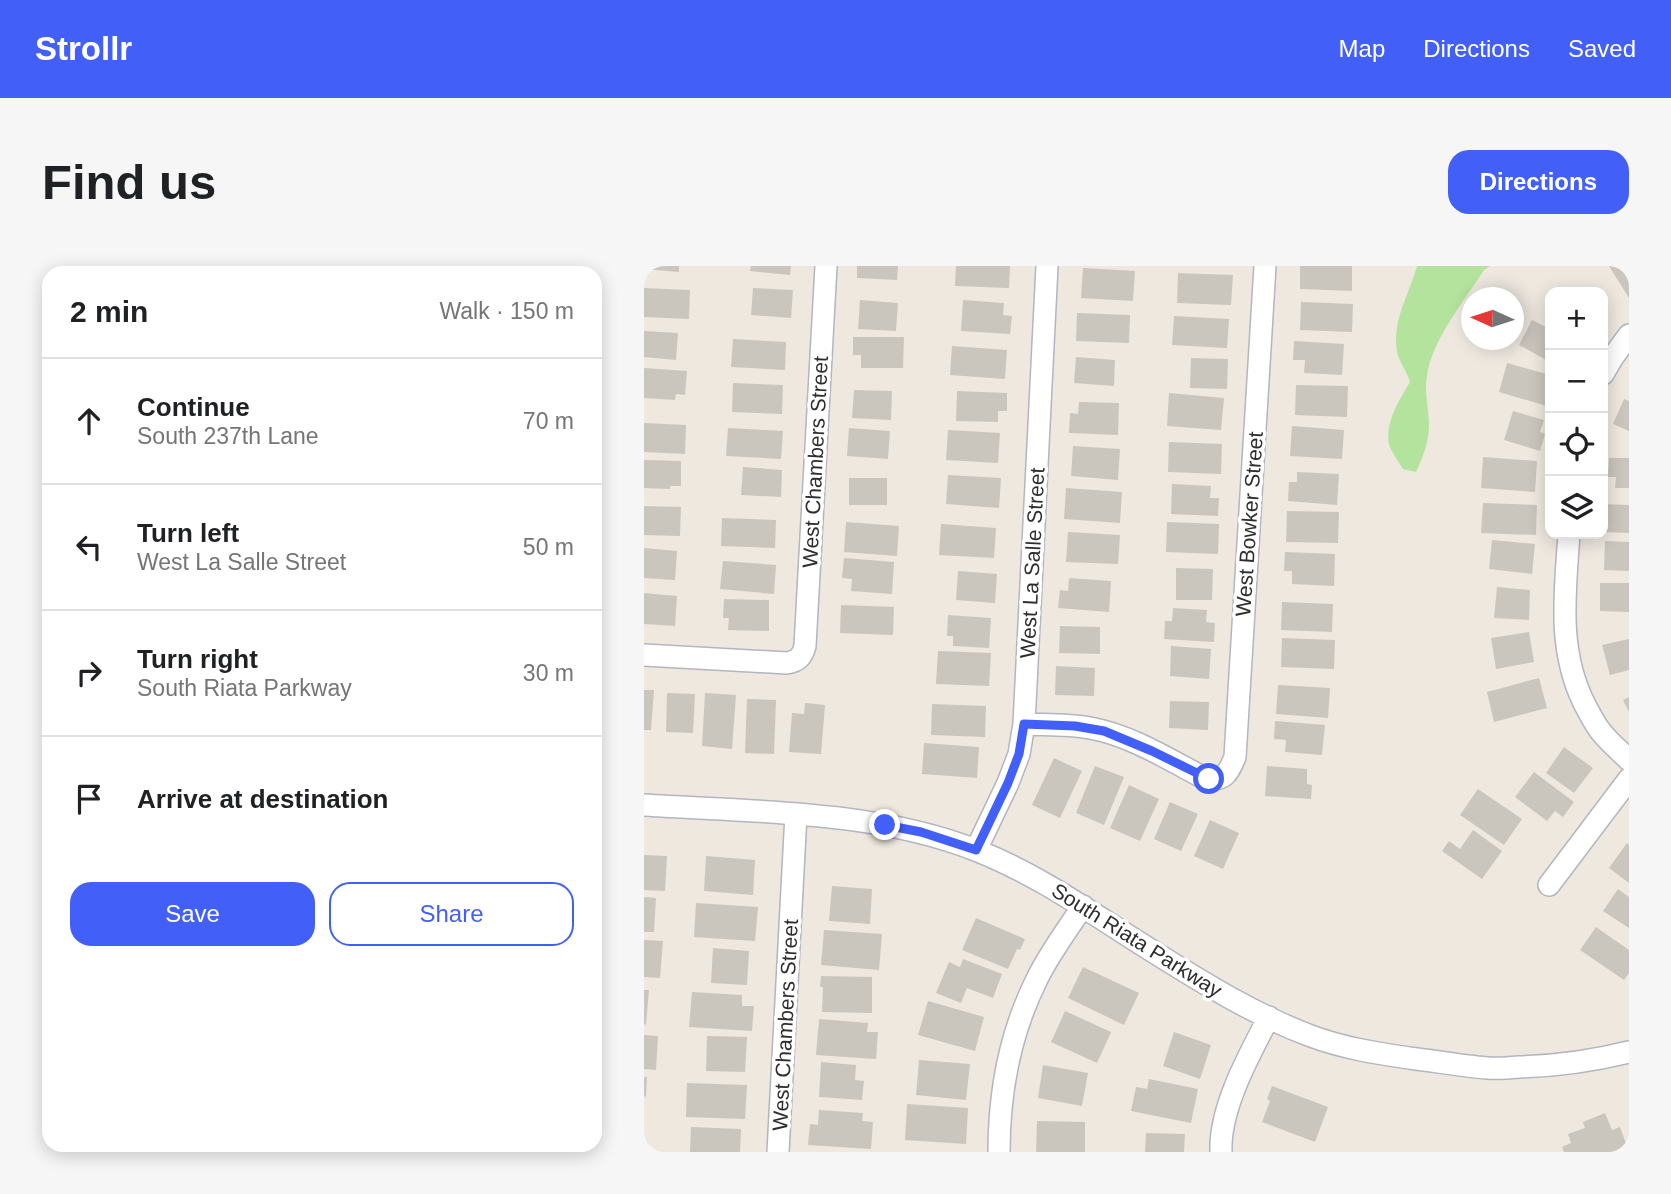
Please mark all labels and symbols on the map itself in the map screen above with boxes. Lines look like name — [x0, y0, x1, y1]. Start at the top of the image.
north arrow — [1461, 287, 1524, 350]
street label: West Chambers Street — [798, 355, 832, 568]
street label: West Bowker Street — [1231, 431, 1267, 617]
street label: West La Salle Street — [1016, 467, 1048, 659]
route start — [1193, 763, 1224, 794]
route end — [869, 809, 900, 840]
street label: South Riata Parkway — [1048, 878, 1227, 1002]
street label: West Chambers Street — [768, 918, 802, 1131]

